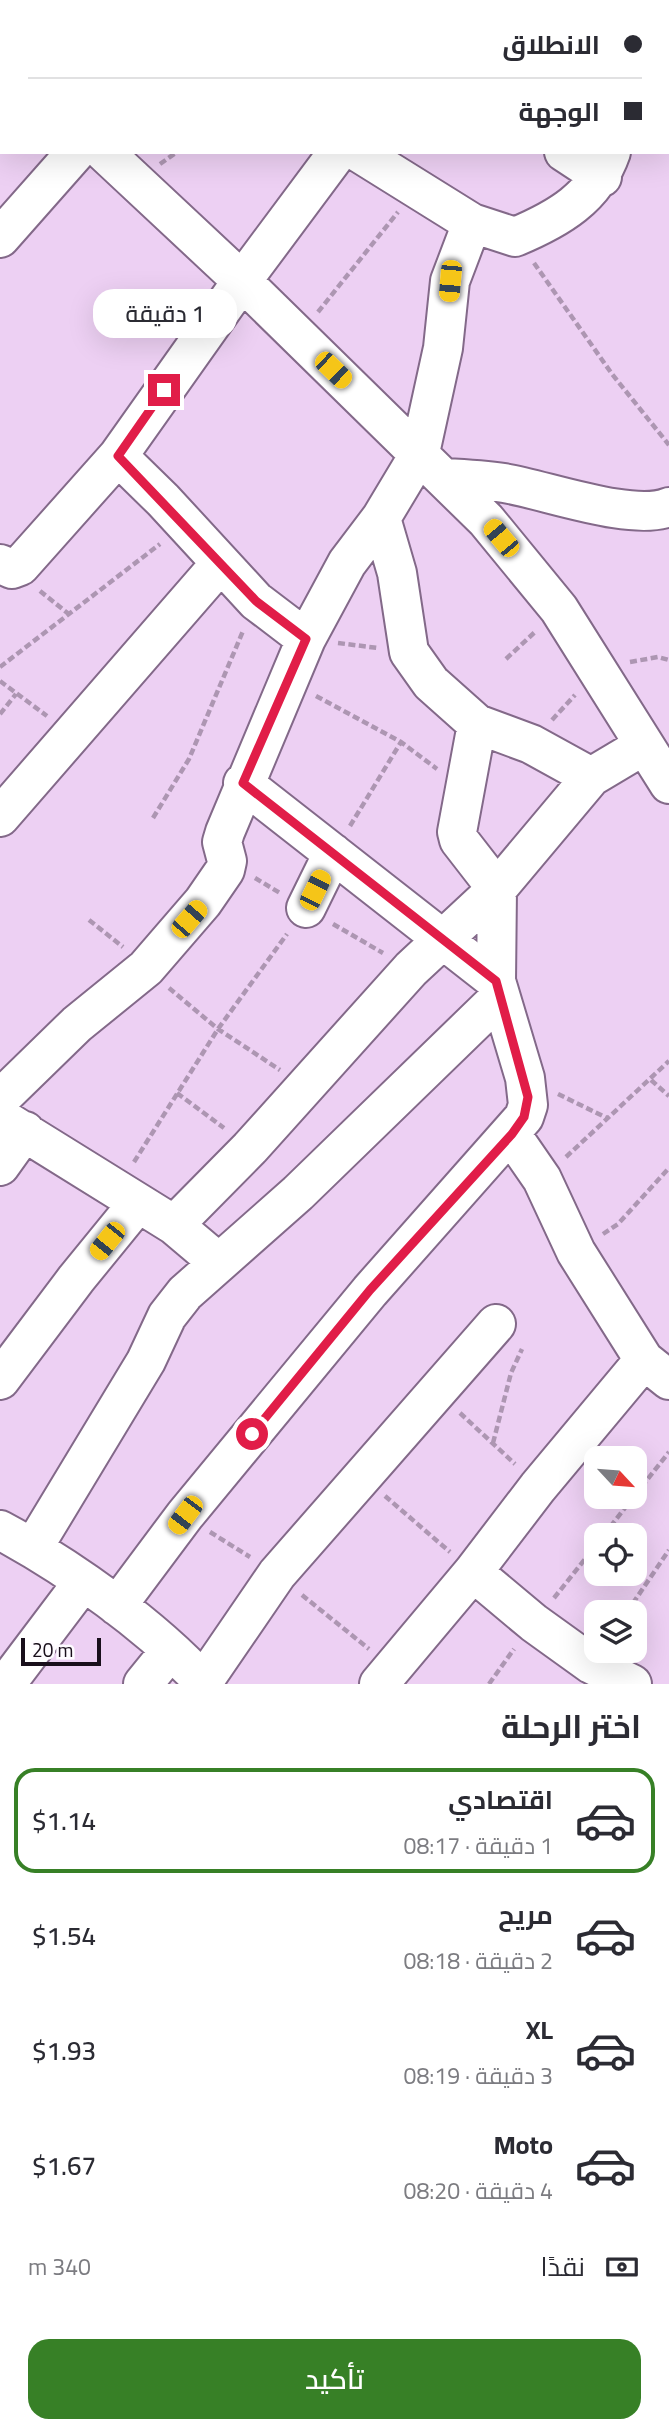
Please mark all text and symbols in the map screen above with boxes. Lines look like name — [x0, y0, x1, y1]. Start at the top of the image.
text: الانطلاق — [502, 20, 600, 69]
text: الوجهة — [519, 87, 600, 136]
car — [438, 259, 463, 303]
callout: 1 دقيقة — [92, 288, 236, 338]
text: 1 دقيقة — [125, 292, 205, 335]
car — [311, 348, 356, 392]
route end — [148, 374, 180, 406]
car — [480, 515, 523, 561]
car — [297, 867, 334, 913]
car — [168, 896, 211, 942]
car — [86, 1218, 129, 1264]
route start — [236, 1418, 268, 1450]
north arrow — [584, 1446, 648, 1508]
map controls — [584, 1446, 647, 1663]
car — [164, 1492, 207, 1538]
button: locate — [584, 1523, 647, 1586]
button: layers — [584, 1600, 647, 1663]
text: 20 m — [32, 1632, 73, 1668]
scale bar — [21, 1635, 102, 1667]
text: اختر الرحلة — [501, 1696, 641, 1756]
text: اقتصادي — [448, 1775, 553, 1824]
icon: car — [574, 1789, 637, 1852]
text: $1.14 — [32, 1796, 96, 1845]
text: 1 دقيقة · 08:17 — [404, 1824, 553, 1867]
text: مريح — [498, 1890, 553, 1939]
icon: car — [574, 1904, 637, 1967]
text: $1.54 — [32, 1911, 96, 1960]
text: 2 دقيقة · 08:18 — [404, 1939, 553, 1982]
text: XL — [526, 2005, 553, 2054]
icon: car — [574, 2019, 637, 2082]
text: $1.93 — [32, 2026, 96, 2075]
text: 3 دقيقة · 08:19 — [404, 2054, 553, 2097]
text: Moto — [494, 2120, 553, 2169]
icon: car — [574, 2134, 637, 2197]
text: $1.67 — [32, 2141, 96, 2190]
text: 4 دقيقة · 08:20 — [404, 2169, 553, 2212]
text: نقدًا — [541, 2242, 585, 2291]
text: 340 m — [28, 2245, 91, 2288]
icon: cash — [603, 2248, 641, 2286]
button: تأكيد — [28, 2339, 641, 2419]

